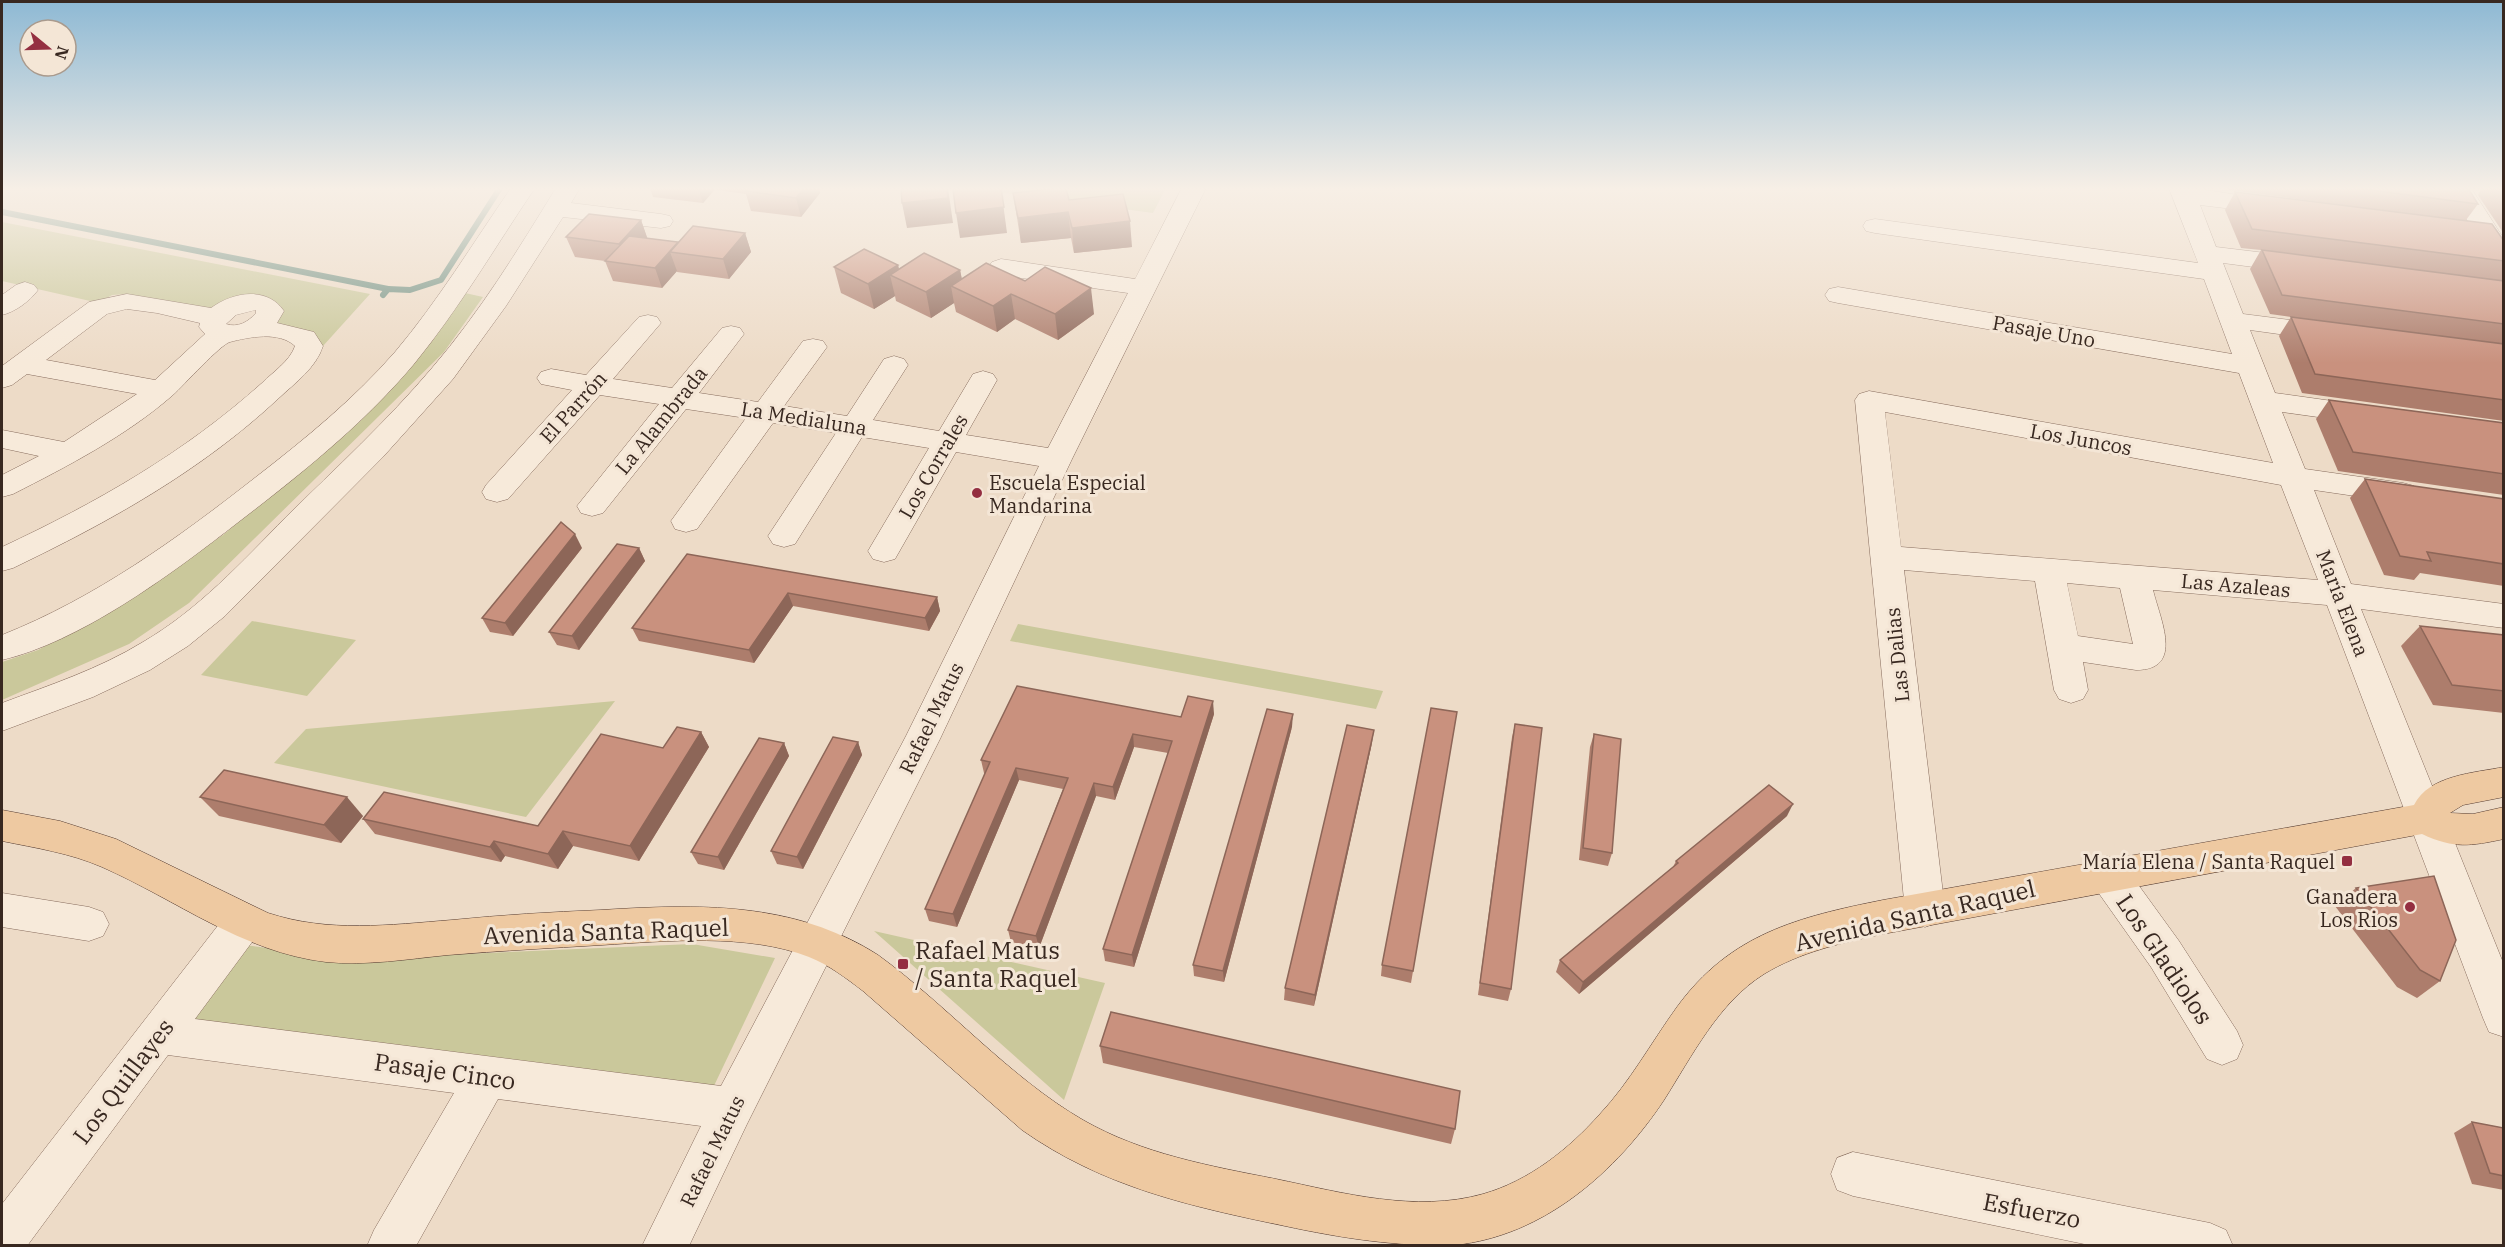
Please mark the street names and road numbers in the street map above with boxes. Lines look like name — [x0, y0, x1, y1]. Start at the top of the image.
street label: Pasaje Uno — [1990, 309, 2098, 353]
street label: La Alambrada — [609, 360, 713, 480]
street label: El Parrón — [533, 365, 613, 449]
street label: La Medialuna — [739, 395, 869, 441]
street label: Los Corrales — [892, 409, 974, 523]
street label: Los Juncos — [2028, 417, 2134, 461]
street label: María Elena — [2310, 546, 2376, 660]
street label: Las Azaleas — [2180, 567, 2292, 603]
street label: Las Dalias — [1879, 606, 1915, 704]
street label: Rafael Matus — [892, 658, 970, 778]
street label: Avenida Santa Raquel — [1792, 872, 2038, 958]
street label: Los Gladiolos — [2110, 888, 2220, 1030]
street label: Avenida Santa Raquel — [483, 911, 729, 951]
street label: Los Quillayes — [65, 1012, 181, 1150]
street label: Pasaje Cinco — [372, 1045, 518, 1097]
street label: Rafael Matus — [673, 1091, 751, 1211]
street label: Esfuerzo — [1980, 1185, 2084, 1235]

